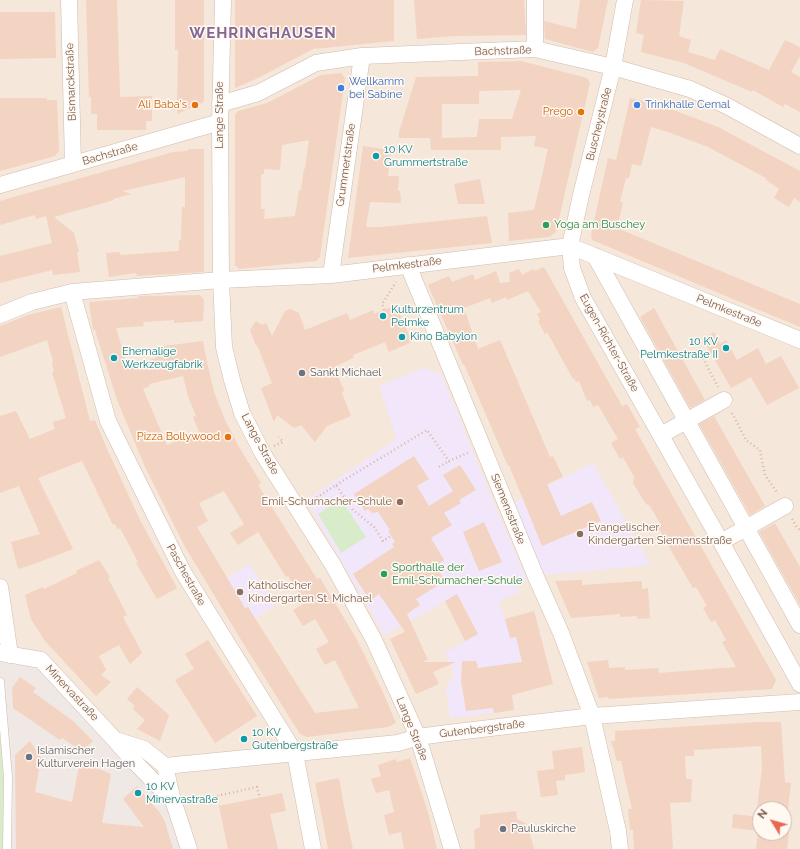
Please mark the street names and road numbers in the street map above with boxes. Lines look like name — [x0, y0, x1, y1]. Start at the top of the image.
street label: Bismarckstraße — [63, 43, 79, 121]
street label: Bachstraße — [474, 43, 532, 59]
street label: Lange Straße — [213, 81, 227, 149]
street label: Buscheystraße — [584, 86, 614, 162]
street label: Grummertstraße — [334, 123, 358, 207]
street label: Bachstraße — [81, 140, 139, 168]
street label: Pelmkestraße — [372, 254, 442, 276]
street label: Eugen-Richter-Straße — [577, 292, 641, 394]
street label: Pelmkestraße — [694, 292, 764, 330]
street label: Lange Straße — [238, 411, 282, 477]
street label: Siemensstraße — [488, 472, 528, 546]
street label: Paschestraße — [164, 542, 208, 608]
street label: Minervastraße — [43, 662, 101, 724]
street label: Lange Straße — [393, 695, 431, 763]
street label: Gutenbergstraße — [439, 717, 525, 741]

